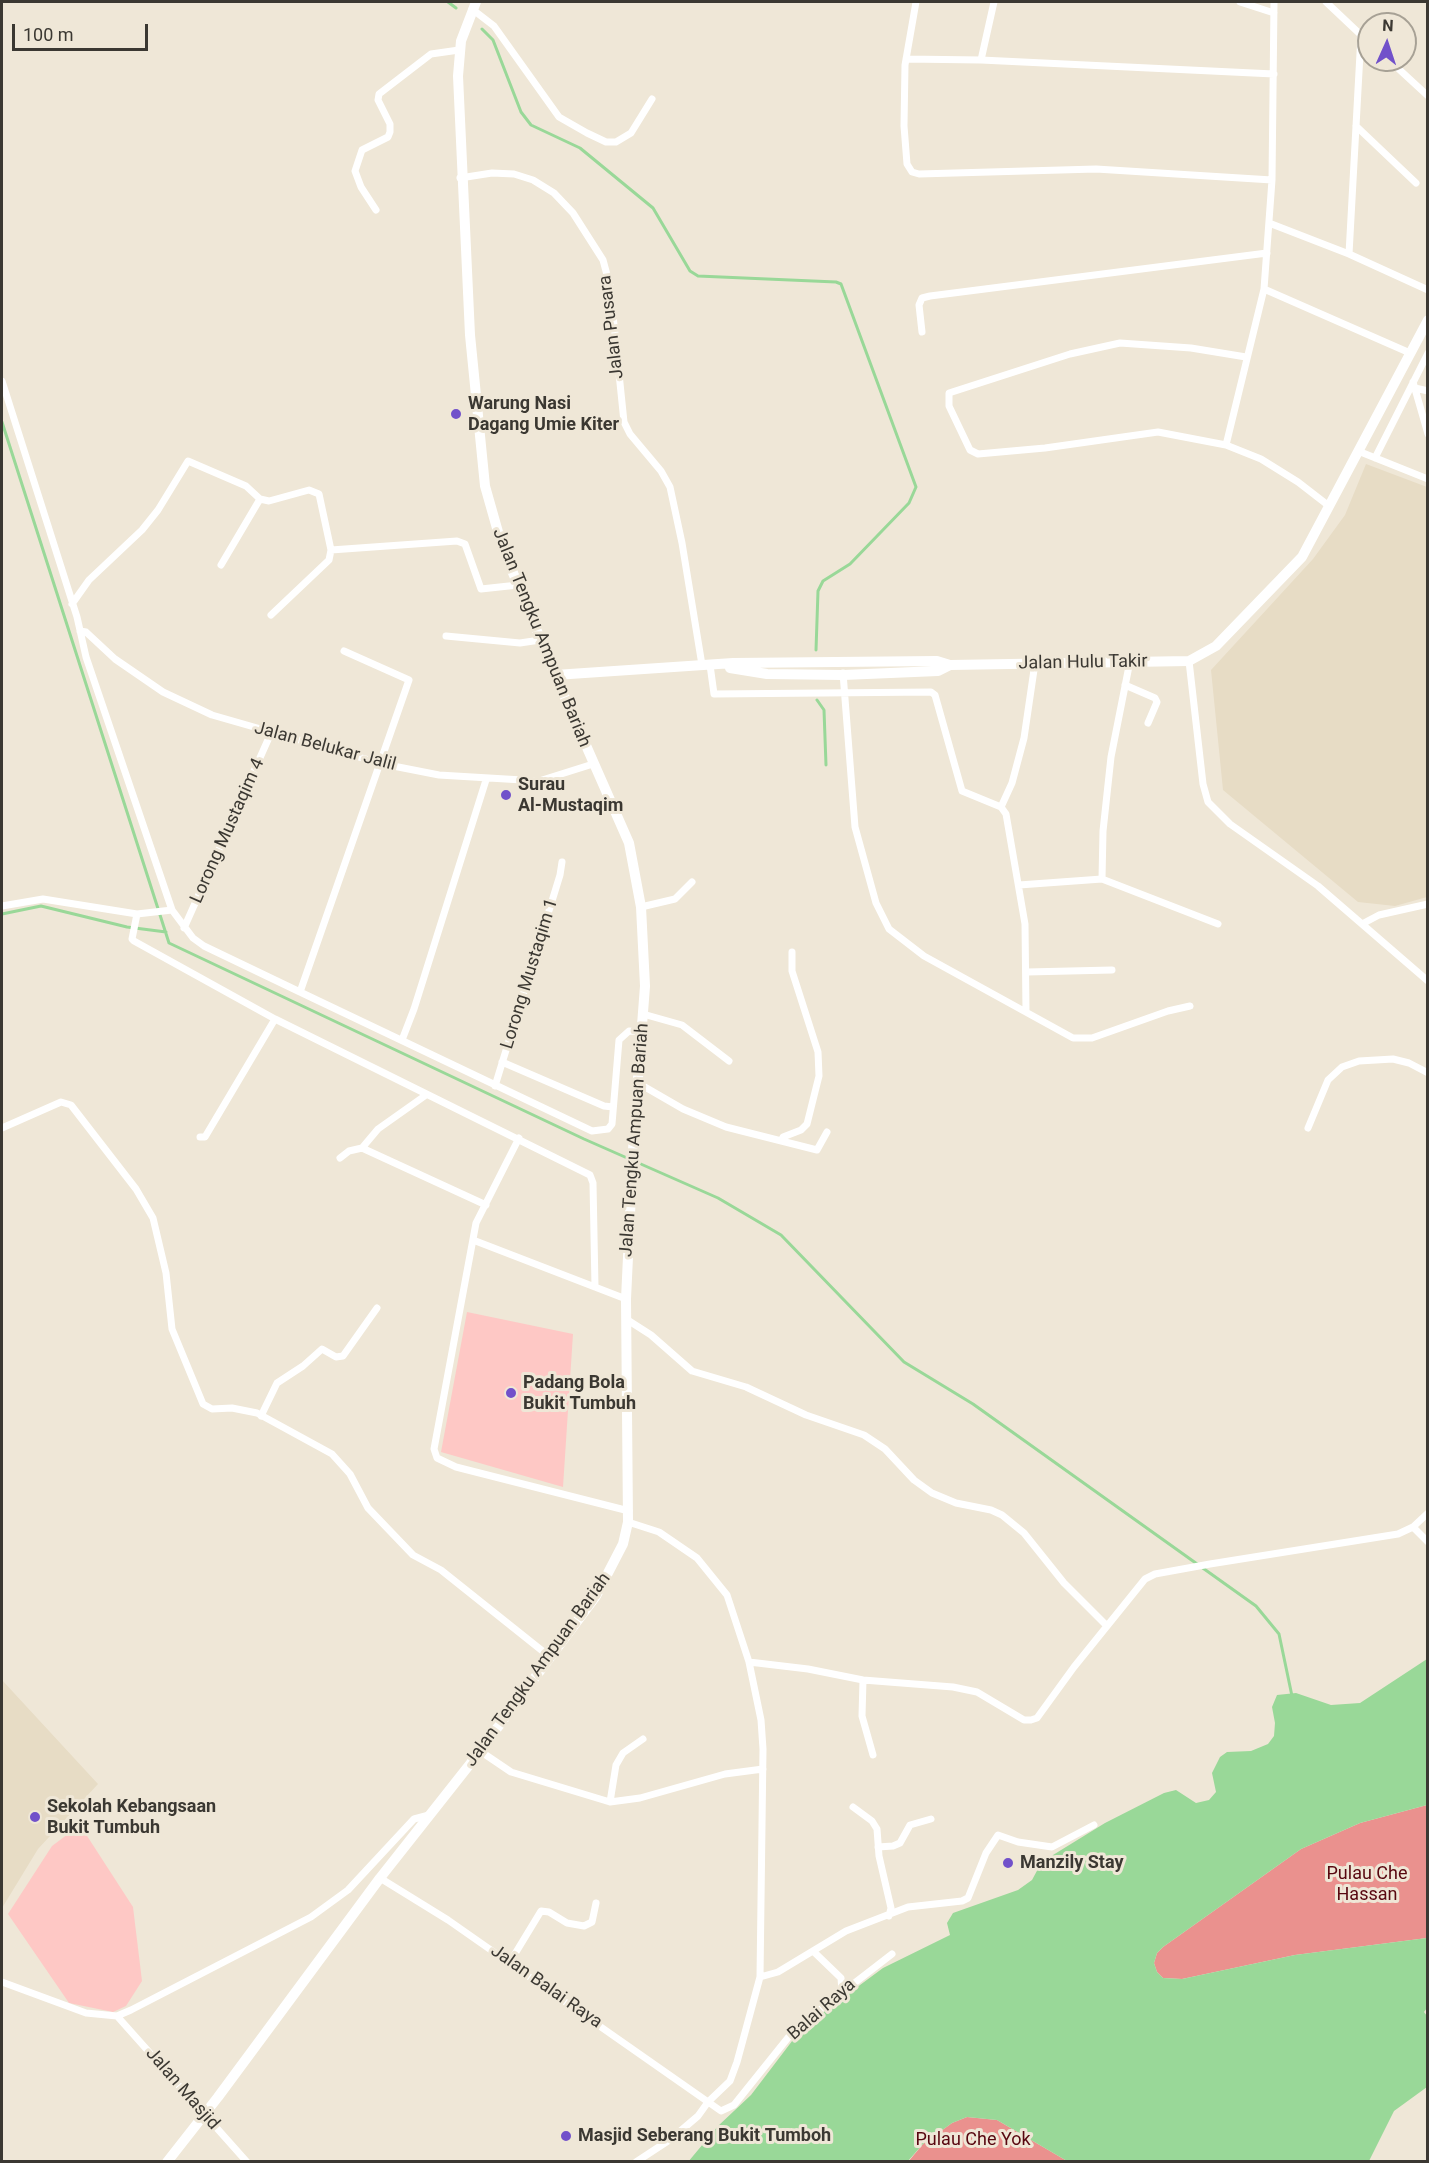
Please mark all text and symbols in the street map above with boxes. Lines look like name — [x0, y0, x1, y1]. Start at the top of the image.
scale bar — [15, 12, 152, 50]
north arrow — [1357, 12, 1417, 72]
text: N — [1382, 16, 1394, 35]
text: 100 m — [23, 24, 74, 45]
street label: Jalan Pusara — [595, 274, 629, 380]
place label: Warung Nasi Dagang Umie Kiter — [468, 393, 619, 436]
marker: Warung Nasi Dagang Umie Kiter — [449, 407, 463, 421]
street label: Jalan Tengku Ampuan Bariah — [487, 525, 595, 751]
street label: Jalan Hulu Takir — [1018, 651, 1148, 675]
street label: Jalan Belukar Jalil — [252, 718, 398, 776]
street label: Lorong Mustaqim 4 — [186, 755, 270, 907]
place label: Surau Al-Mustaqim — [518, 774, 623, 816]
marker: Surau Al-Mustaqim — [499, 788, 513, 802]
street label: Lorong Mustaqim 1 — [497, 896, 563, 1052]
street label: Jalan Tengku Ampuan Bariah — [616, 1022, 654, 1258]
place label: Padang Bola Bukit Tumbuh — [523, 1372, 636, 1414]
marker: Padang Bola Bukit Tumbuh — [504, 1386, 518, 1400]
street label: Jalan Tengku Ampuan Bariah — [460, 1569, 616, 1771]
place label: Sekolah Kebangsaan Bukit Tumbuh — [47, 1796, 216, 1838]
marker: Sekolah Kebangsaan Bukit Tumbuh — [28, 1810, 42, 1824]
place label: Manzily Stay — [1020, 1852, 1123, 1874]
marker: Manzily Stay — [1001, 1856, 1015, 1870]
park label: Pulau Che Hassan — [1326, 1863, 1408, 1906]
street label: Jalan Balai Raya — [486, 1941, 606, 2033]
street label: Balai Raya — [784, 1975, 860, 2045]
street label: Jalan Masjid — [140, 2043, 224, 2135]
place label: Masjid Seberang Bukit Tumboh — [578, 2125, 831, 2147]
marker: Masjid Seberang Bukit Tumboh — [559, 2129, 573, 2143]
park label: Pulau Che Yok — [915, 2129, 1031, 2151]

